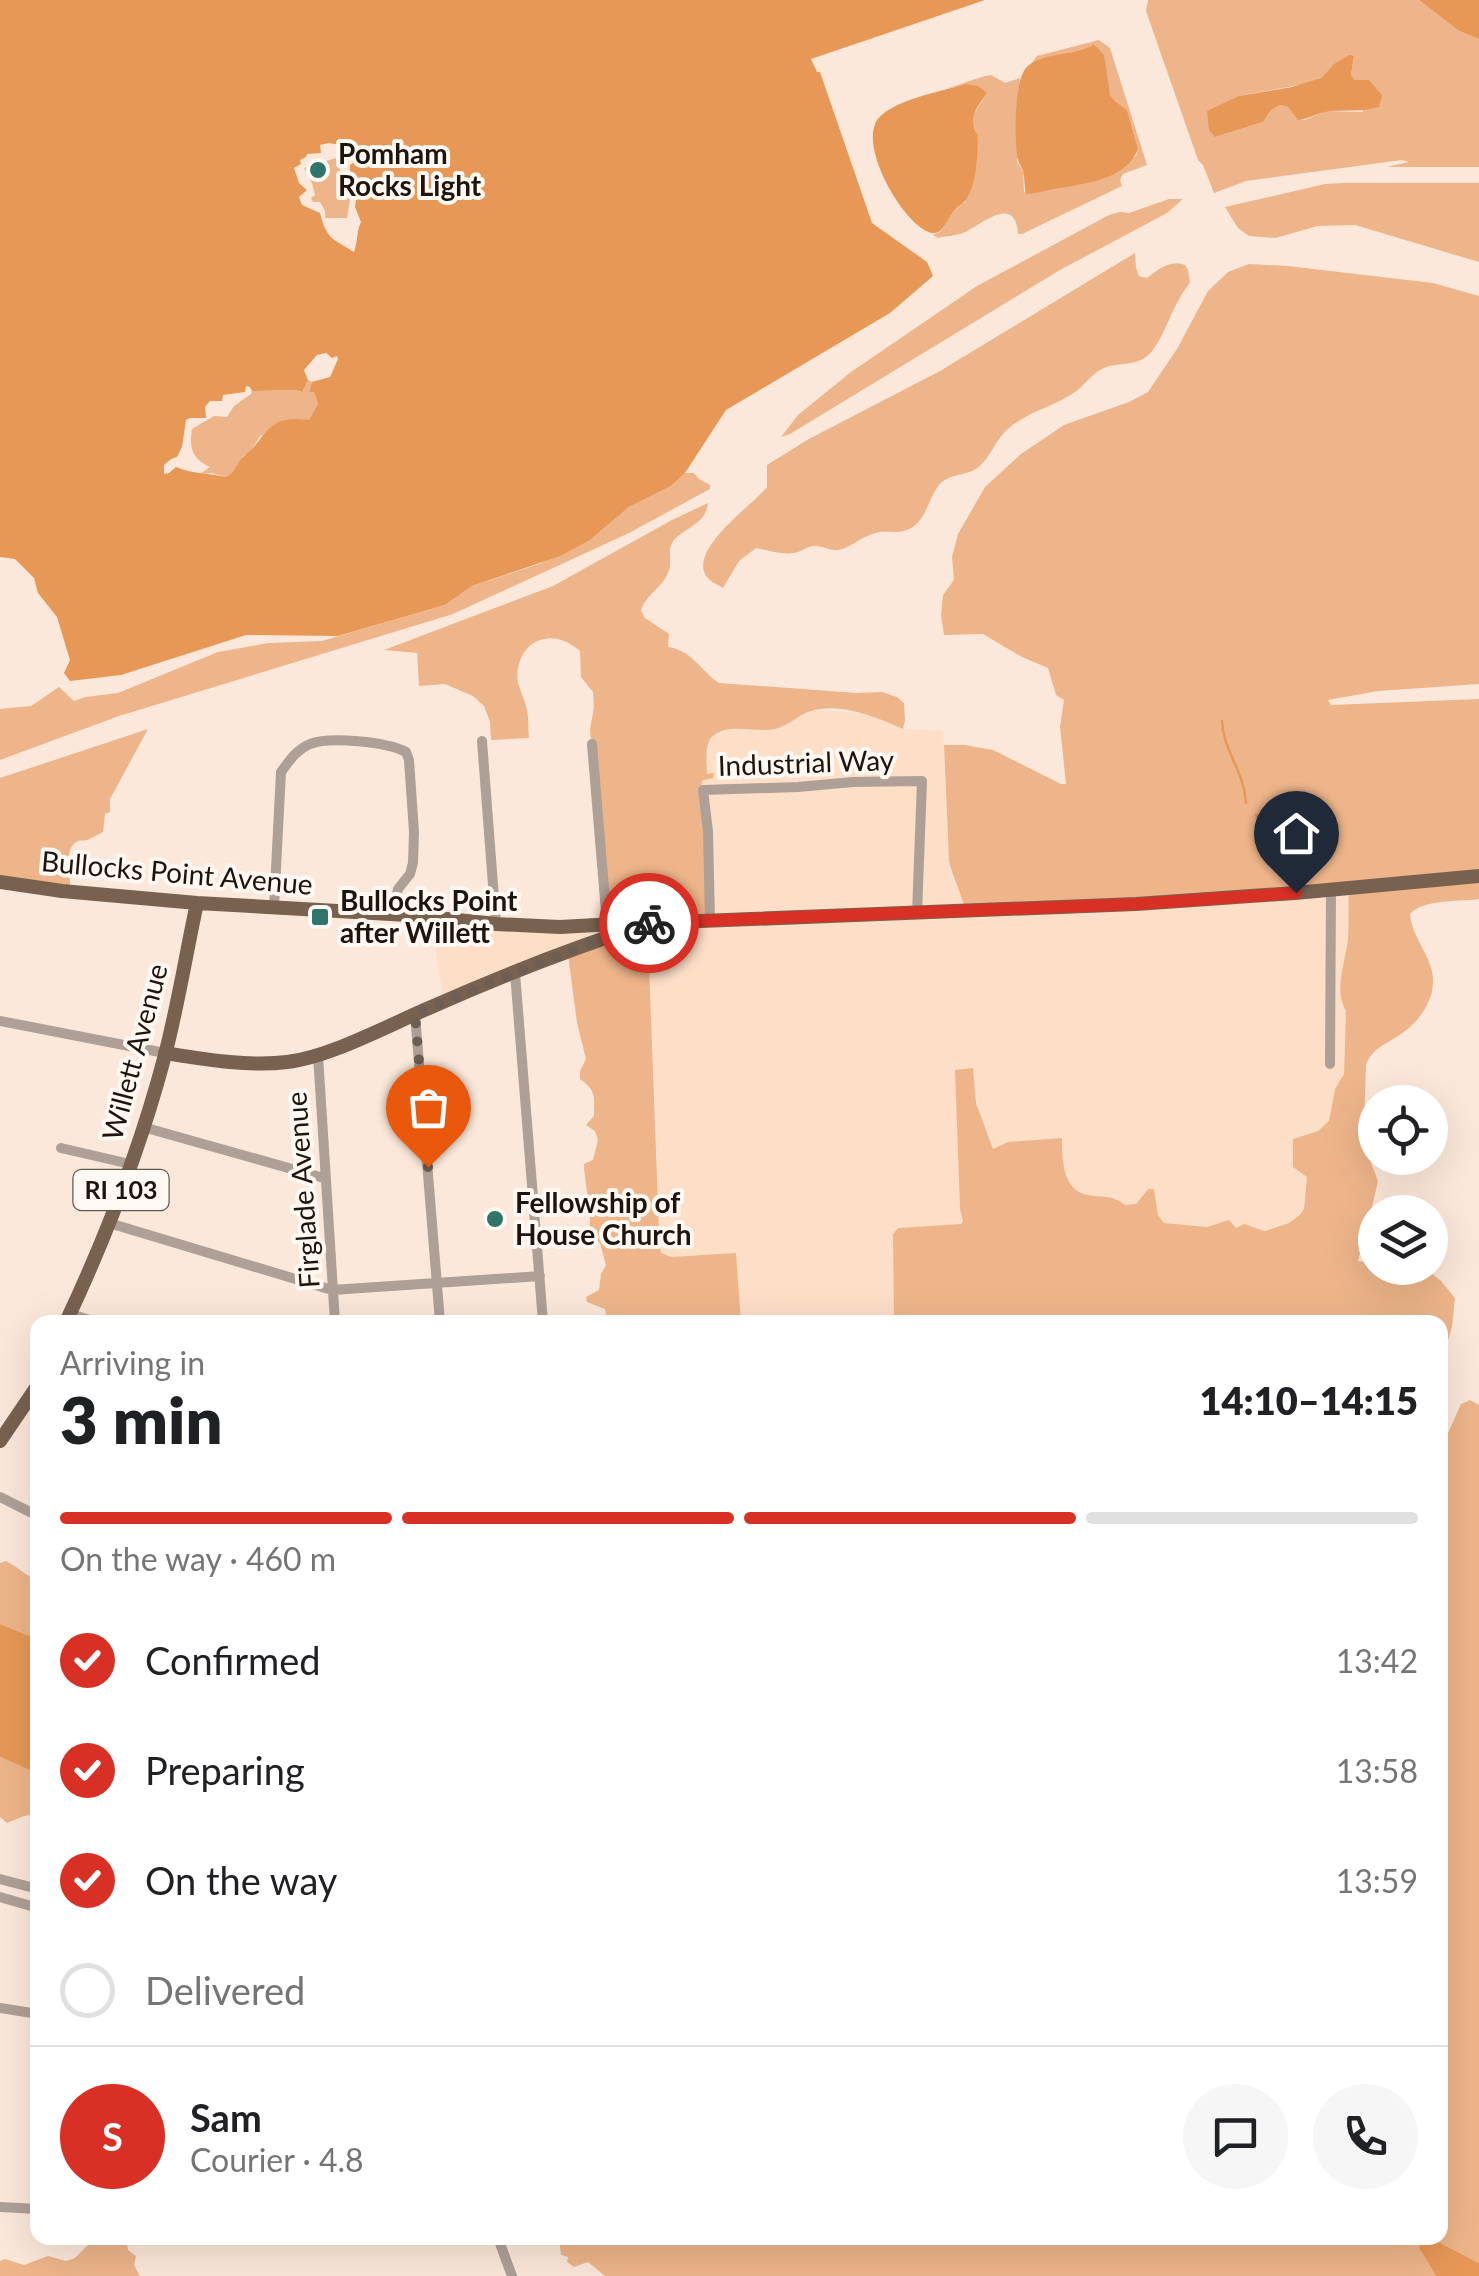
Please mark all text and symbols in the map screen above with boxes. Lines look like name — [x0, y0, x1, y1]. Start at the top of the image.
place label: Pomham Rocks Light — [338, 136, 482, 202]
marker: Pomham Rocks Light — [307, 159, 329, 181]
street label: Industrial Way — [717, 742, 895, 782]
pin — [1254, 791, 1339, 894]
icon: home — [1269, 806, 1324, 861]
street label: Bullocks Point Avenue — [40, 843, 314, 901]
courier — [599, 873, 699, 973]
place label: Bullocks Point after Willett — [340, 883, 518, 949]
icon: bike — [622, 896, 677, 951]
marker: Bullocks Point after Willett — [309, 906, 331, 928]
street label: Willett Avenue — [94, 960, 174, 1144]
pin — [386, 1065, 471, 1168]
icon: bag — [401, 1080, 456, 1135]
map controls — [1358, 1085, 1448, 1285]
button: locate — [1358, 1085, 1448, 1175]
street label: Firglade Avenue — [278, 1091, 326, 1289]
road number: RI 103 — [74, 1170, 168, 1210]
place label: Fellowship of House Church — [515, 1185, 692, 1251]
button: layers — [1358, 1195, 1448, 1285]
marker: Fellowship of House Church — [484, 1208, 506, 1230]
text: Arriving in — [60, 1343, 205, 1382]
text: 14:10–14:15 — [1199, 1377, 1418, 1423]
text: 3 min — [60, 1380, 222, 1458]
text: On the way · 460 m — [60, 1539, 336, 1578]
icon: check — [60, 1633, 115, 1688]
text: Confirmed — [145, 1637, 321, 1683]
text: 13:42 — [1336, 1641, 1418, 1680]
icon: check — [60, 1743, 115, 1798]
text: Preparing — [145, 1747, 305, 1793]
text: 13:58 — [1336, 1751, 1418, 1790]
icon: check — [60, 1853, 115, 1908]
text: On the way — [145, 1857, 337, 1903]
text: 13:59 — [1336, 1861, 1418, 1900]
text: Delivered — [145, 1967, 305, 2013]
button: chat — [1183, 2084, 1288, 2189]
button: phone — [1313, 2084, 1418, 2189]
text: Sam — [190, 2094, 262, 2140]
text: S — [102, 2113, 123, 2159]
text: Courier · 4.8 — [190, 2140, 364, 2179]

